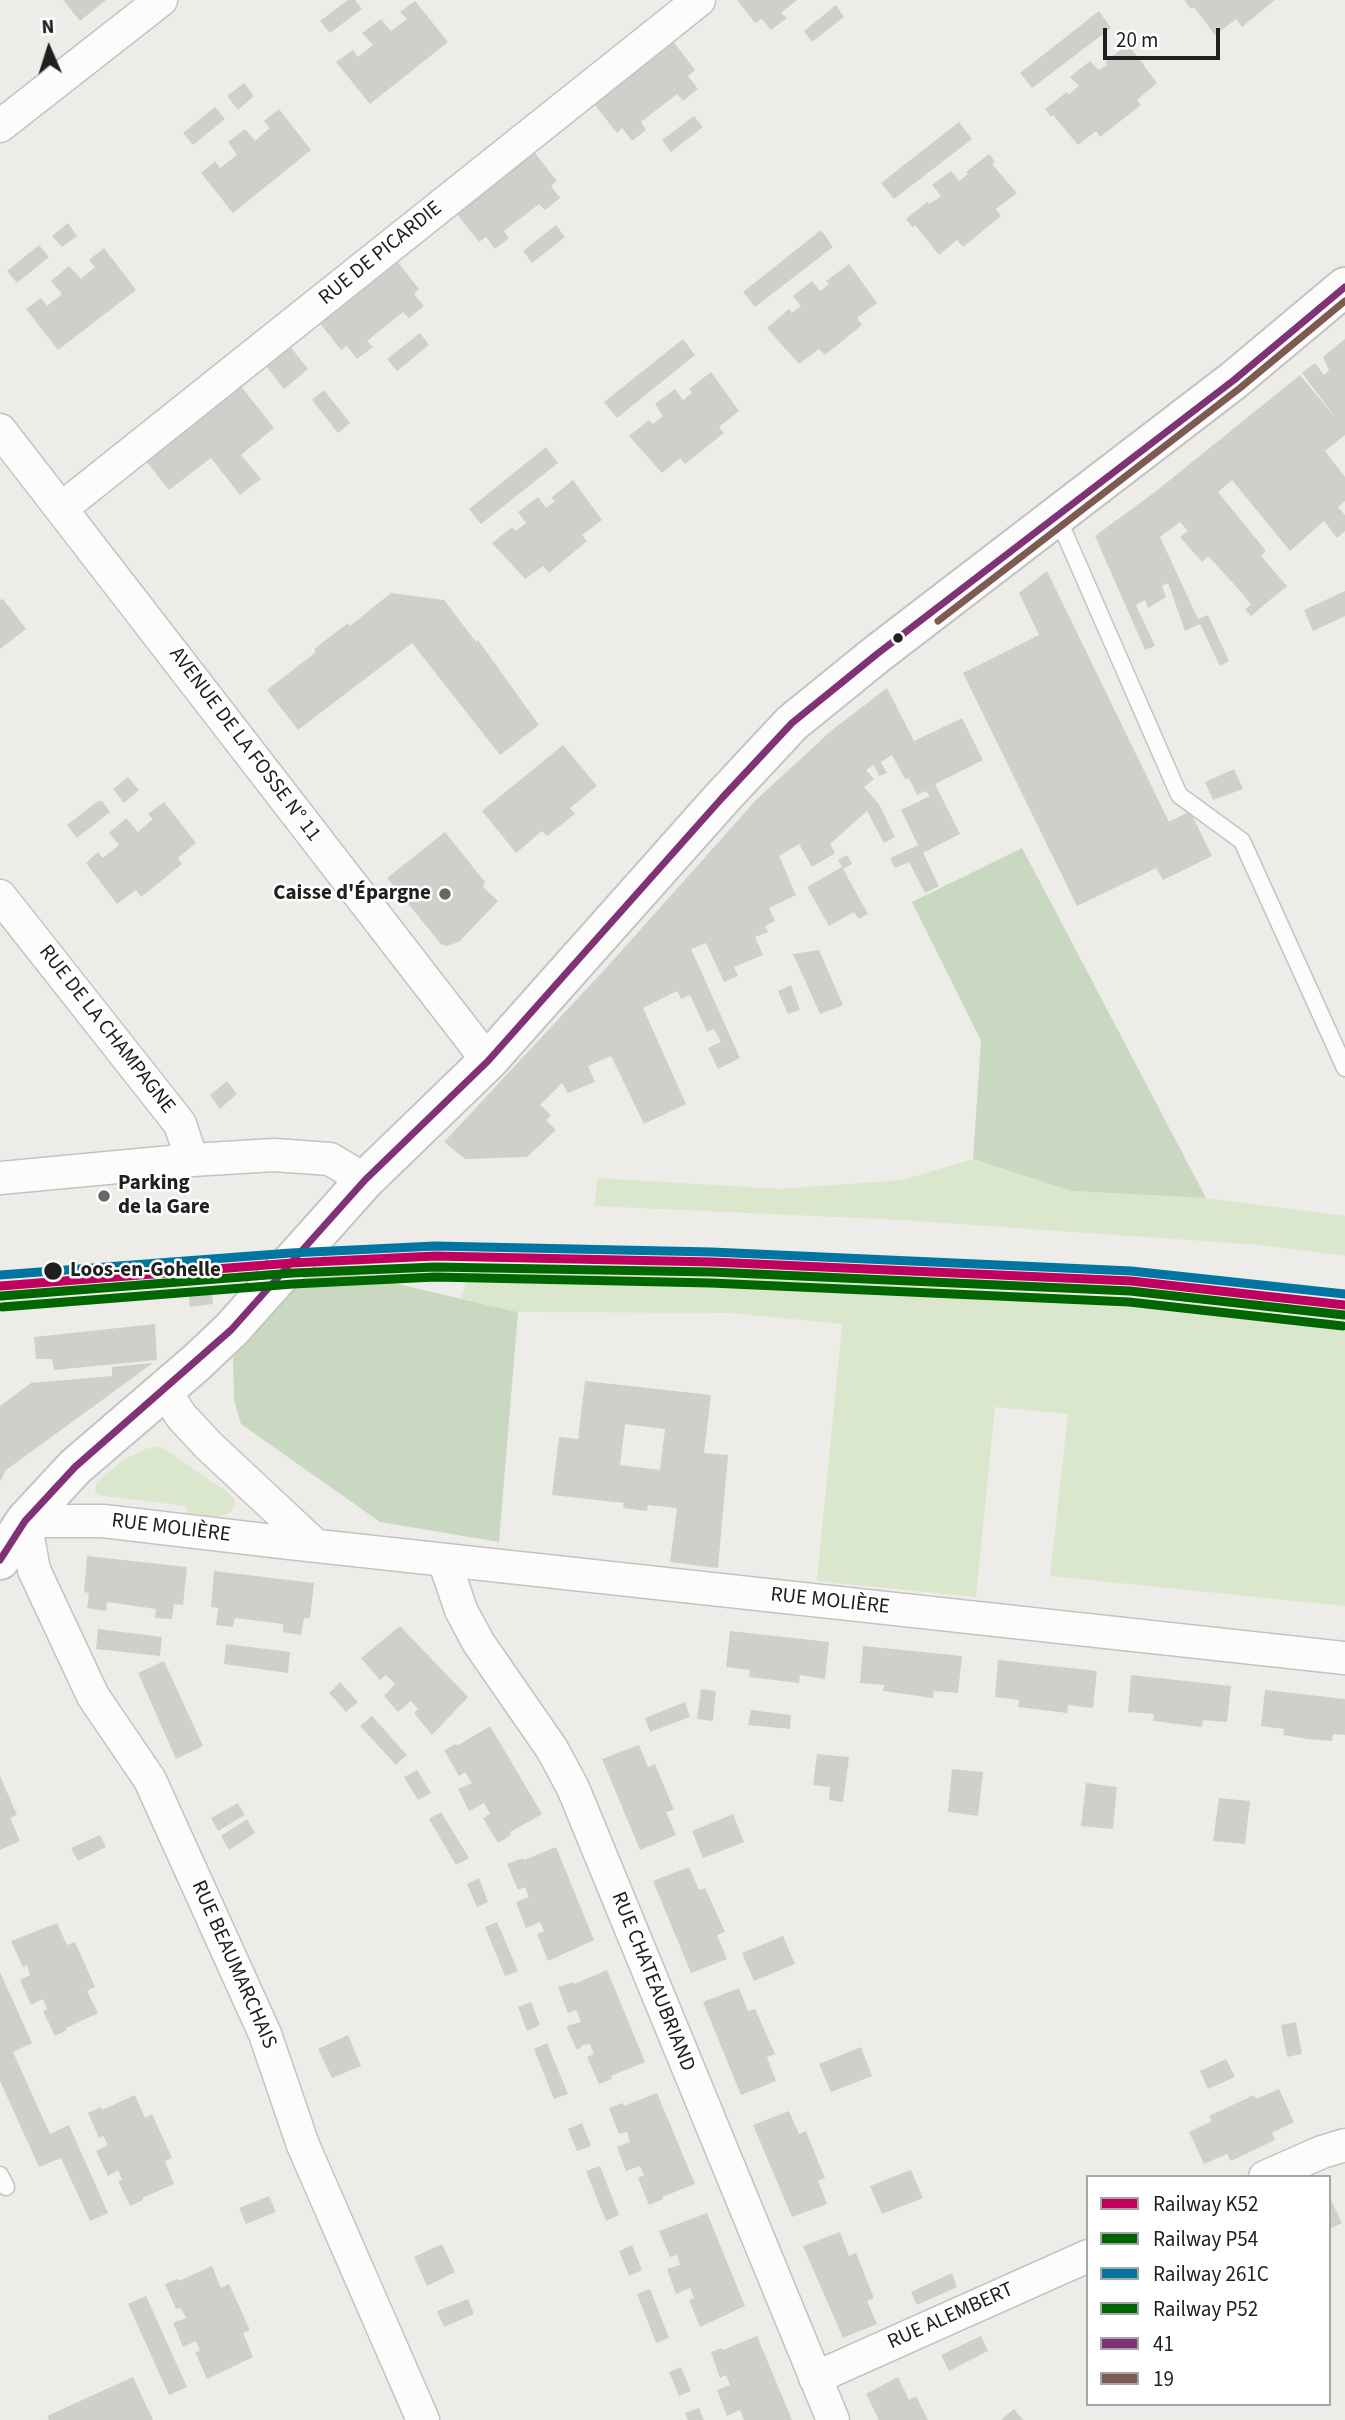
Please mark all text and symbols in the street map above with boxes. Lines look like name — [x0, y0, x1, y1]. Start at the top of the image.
north arrow — [14, 14, 84, 84]
text: N — [41, 14, 55, 41]
scale bar — [1107, 14, 1224, 58]
text: 20 m — [1116, 25, 1158, 55]
street label: RUE DE PICARDIE — [314, 197, 448, 311]
unlabelled marker — [891, 631, 905, 645]
street label: AVENUE DE LA FOSSE N° 11 — [163, 643, 325, 847]
place label: Caisse d'Épargne — [273, 881, 431, 907]
marker: Caisse d'Épargne — [437, 886, 453, 902]
street label: RUE DE LA CHAMPAGNE — [32, 941, 180, 1119]
place label: Parking de la Gare — [118, 1171, 210, 1221]
marker: Parking de la Gare — [96, 1188, 112, 1204]
place label: Loos-en-Gohelle — [70, 1258, 221, 1284]
marker: Loos-en-Gohelle — [42, 1260, 64, 1282]
street label: RUE MOLIÈRE — [110, 1509, 232, 1549]
street label: RUE MOLIÈRE — [769, 1583, 891, 1621]
street label: RUE BEAUMARCHAIS — [185, 1877, 281, 2053]
street label: RUE CHATEAUBRIAND — [604, 1889, 700, 2075]
legend — [1086, 2175, 1331, 2406]
text: Railway K52 — [1153, 2189, 1259, 2219]
text: Railway P54 — [1153, 2224, 1258, 2254]
text: Railway 261C — [1153, 2259, 1269, 2289]
street label: RUE ALEMBERT — [884, 2278, 1018, 2356]
text: Railway P52 — [1153, 2294, 1258, 2324]
text: 41 — [1153, 2329, 1174, 2359]
text: 19 — [1153, 2364, 1174, 2394]

